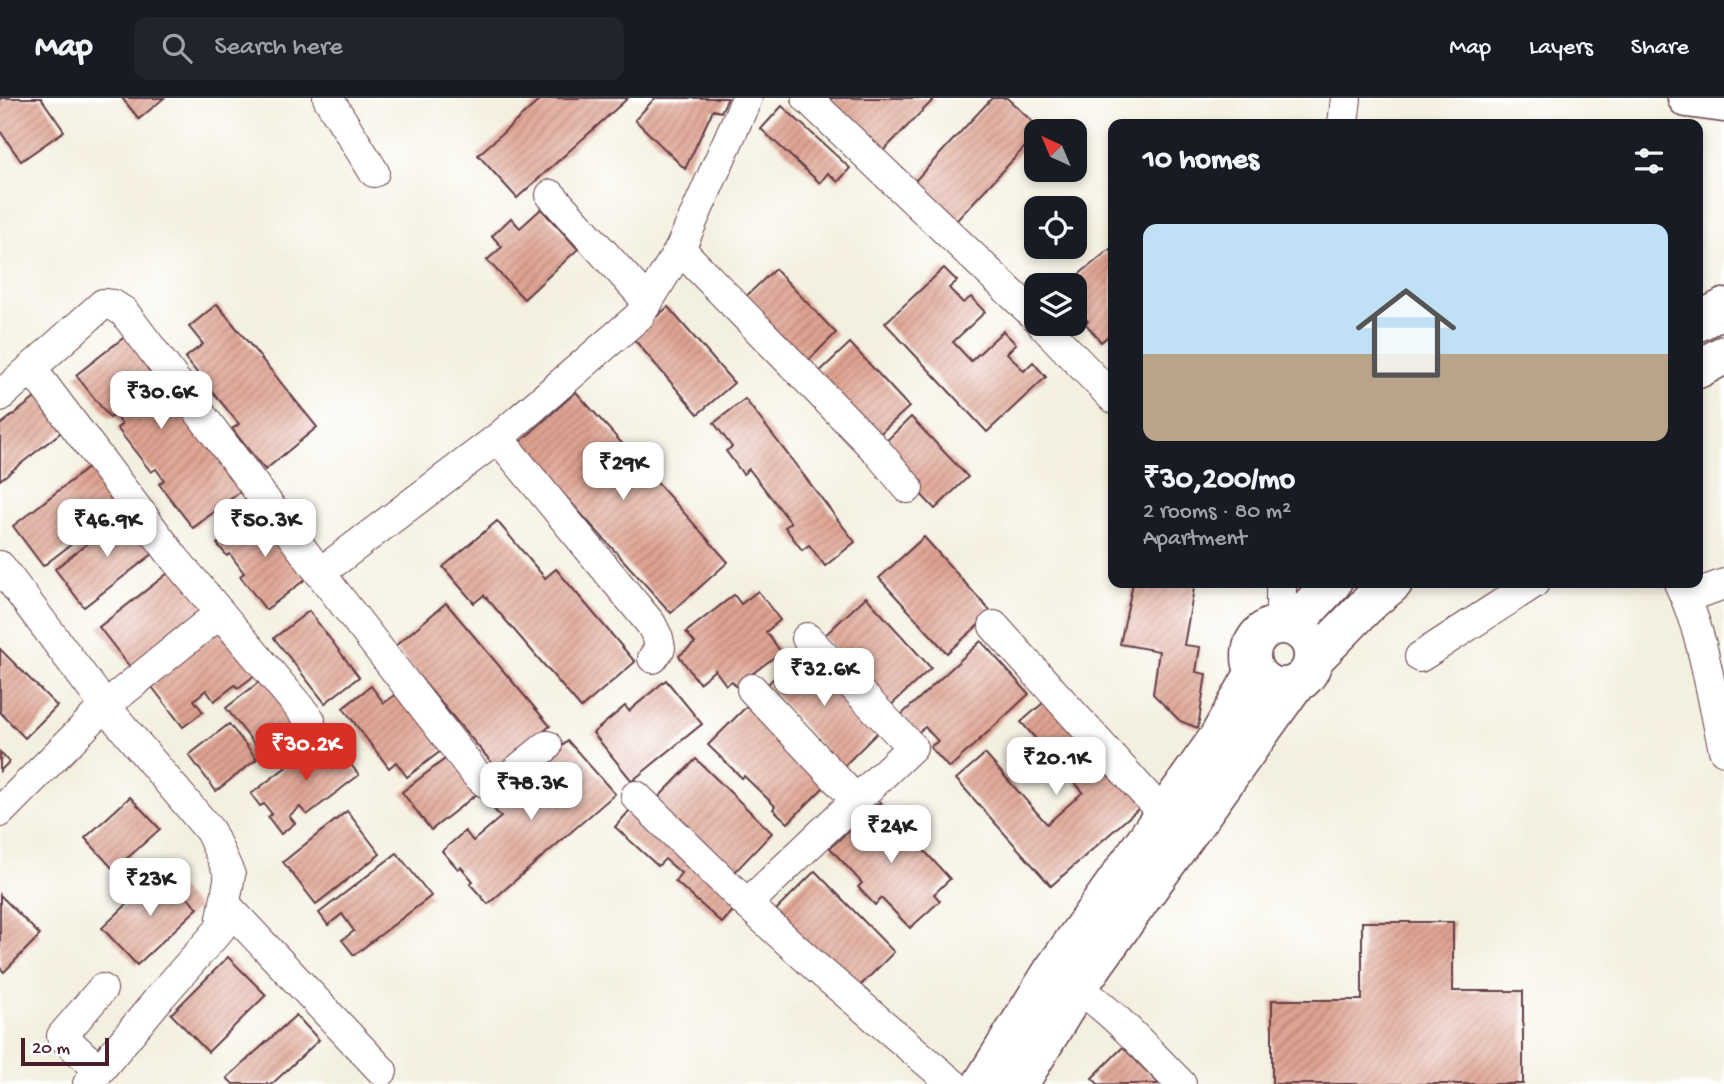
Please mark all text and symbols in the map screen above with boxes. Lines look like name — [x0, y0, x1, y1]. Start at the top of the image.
search box — [134, 17, 624, 80]
text: Map — [35, 29, 92, 67]
icon: search — [158, 29, 196, 67]
text: Search here — [214, 33, 343, 64]
text: Map — [1449, 34, 1491, 63]
text: Layers — [1529, 34, 1593, 63]
text: Share — [1631, 34, 1689, 63]
north arrow — [1024, 119, 1087, 182]
map controls — [1024, 119, 1087, 336]
icon: filters — [1630, 142, 1668, 180]
text: 10 homes — [1143, 144, 1259, 179]
button: locate — [1024, 196, 1087, 259]
icon: home — [1343, 270, 1469, 396]
button: layers — [1024, 273, 1087, 336]
pin: ₹30.6K — [104, 372, 218, 431]
text: ₹30.6K — [126, 380, 196, 407]
pin: ₹29K — [582, 442, 664, 502]
text: ₹29K — [599, 451, 647, 478]
text: ₹30,200/mo — [1143, 464, 1295, 499]
text: 2 rooms · 80 m² — [1143, 499, 1291, 526]
pin: ₹46.9K — [50, 500, 164, 559]
pin: ₹50.3K — [208, 500, 322, 559]
text: ₹46.9K — [73, 508, 141, 535]
text: ₹50.3K — [230, 508, 300, 535]
text: Apartment — [1143, 526, 1247, 553]
pin: ₹32.6K — [767, 648, 881, 708]
text: ₹32.6K — [790, 657, 858, 684]
pin: ₹30.2K — [249, 724, 363, 783]
text: ₹30.2K — [271, 732, 341, 759]
pin: ₹20.1K — [999, 738, 1113, 797]
text: ₹20.1K — [1023, 746, 1089, 773]
pin: ₹78.3K — [474, 762, 588, 822]
text: ₹78.3K — [496, 771, 566, 798]
pin: ₹24K — [850, 806, 932, 865]
text: ₹24K — [867, 814, 915, 841]
pin: ₹23K — [109, 858, 191, 918]
text: ₹23K — [125, 867, 175, 894]
scale bar — [21, 1035, 108, 1067]
text: 20 m — [32, 1038, 70, 1061]

